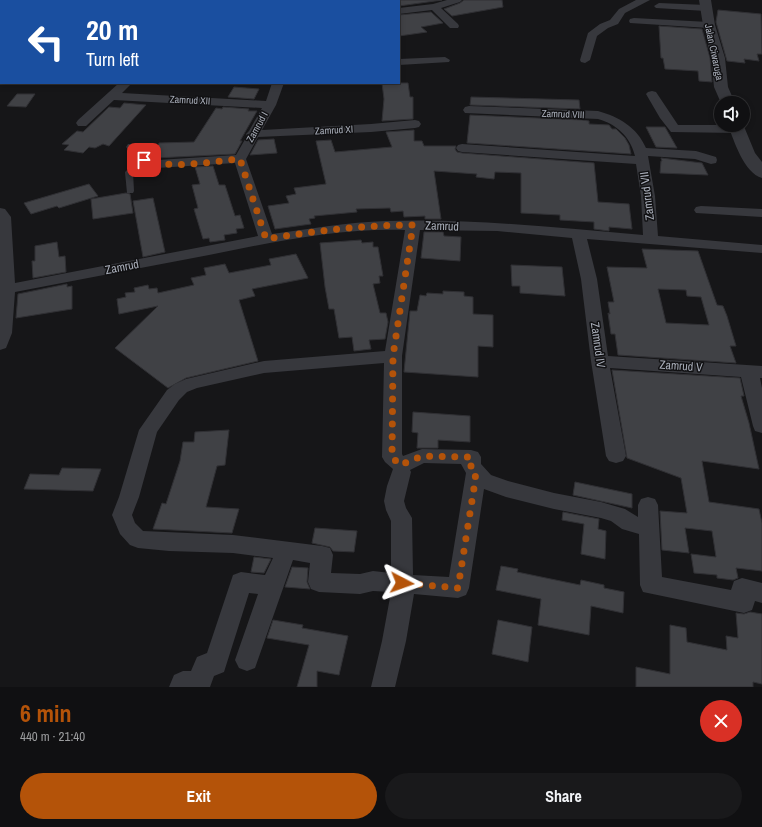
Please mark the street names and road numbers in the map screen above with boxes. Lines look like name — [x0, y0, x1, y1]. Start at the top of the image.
street label: Jalan Ciwaruga — [702, 23, 726, 82]
street label: Zamrud XII — [169, 92, 211, 108]
street label: Zamrud VIII — [541, 107, 585, 121]
street label: Zamrud I — [243, 109, 271, 145]
street label: Zamrud XI — [315, 123, 353, 137]
street label: Zamrud VII — [636, 171, 658, 221]
street label: Zamrud — [425, 217, 459, 235]
street label: Zamrud — [104, 256, 140, 278]
street label: Zamrud IV — [587, 321, 609, 369]
street label: Zamrud V — [659, 357, 704, 376]

